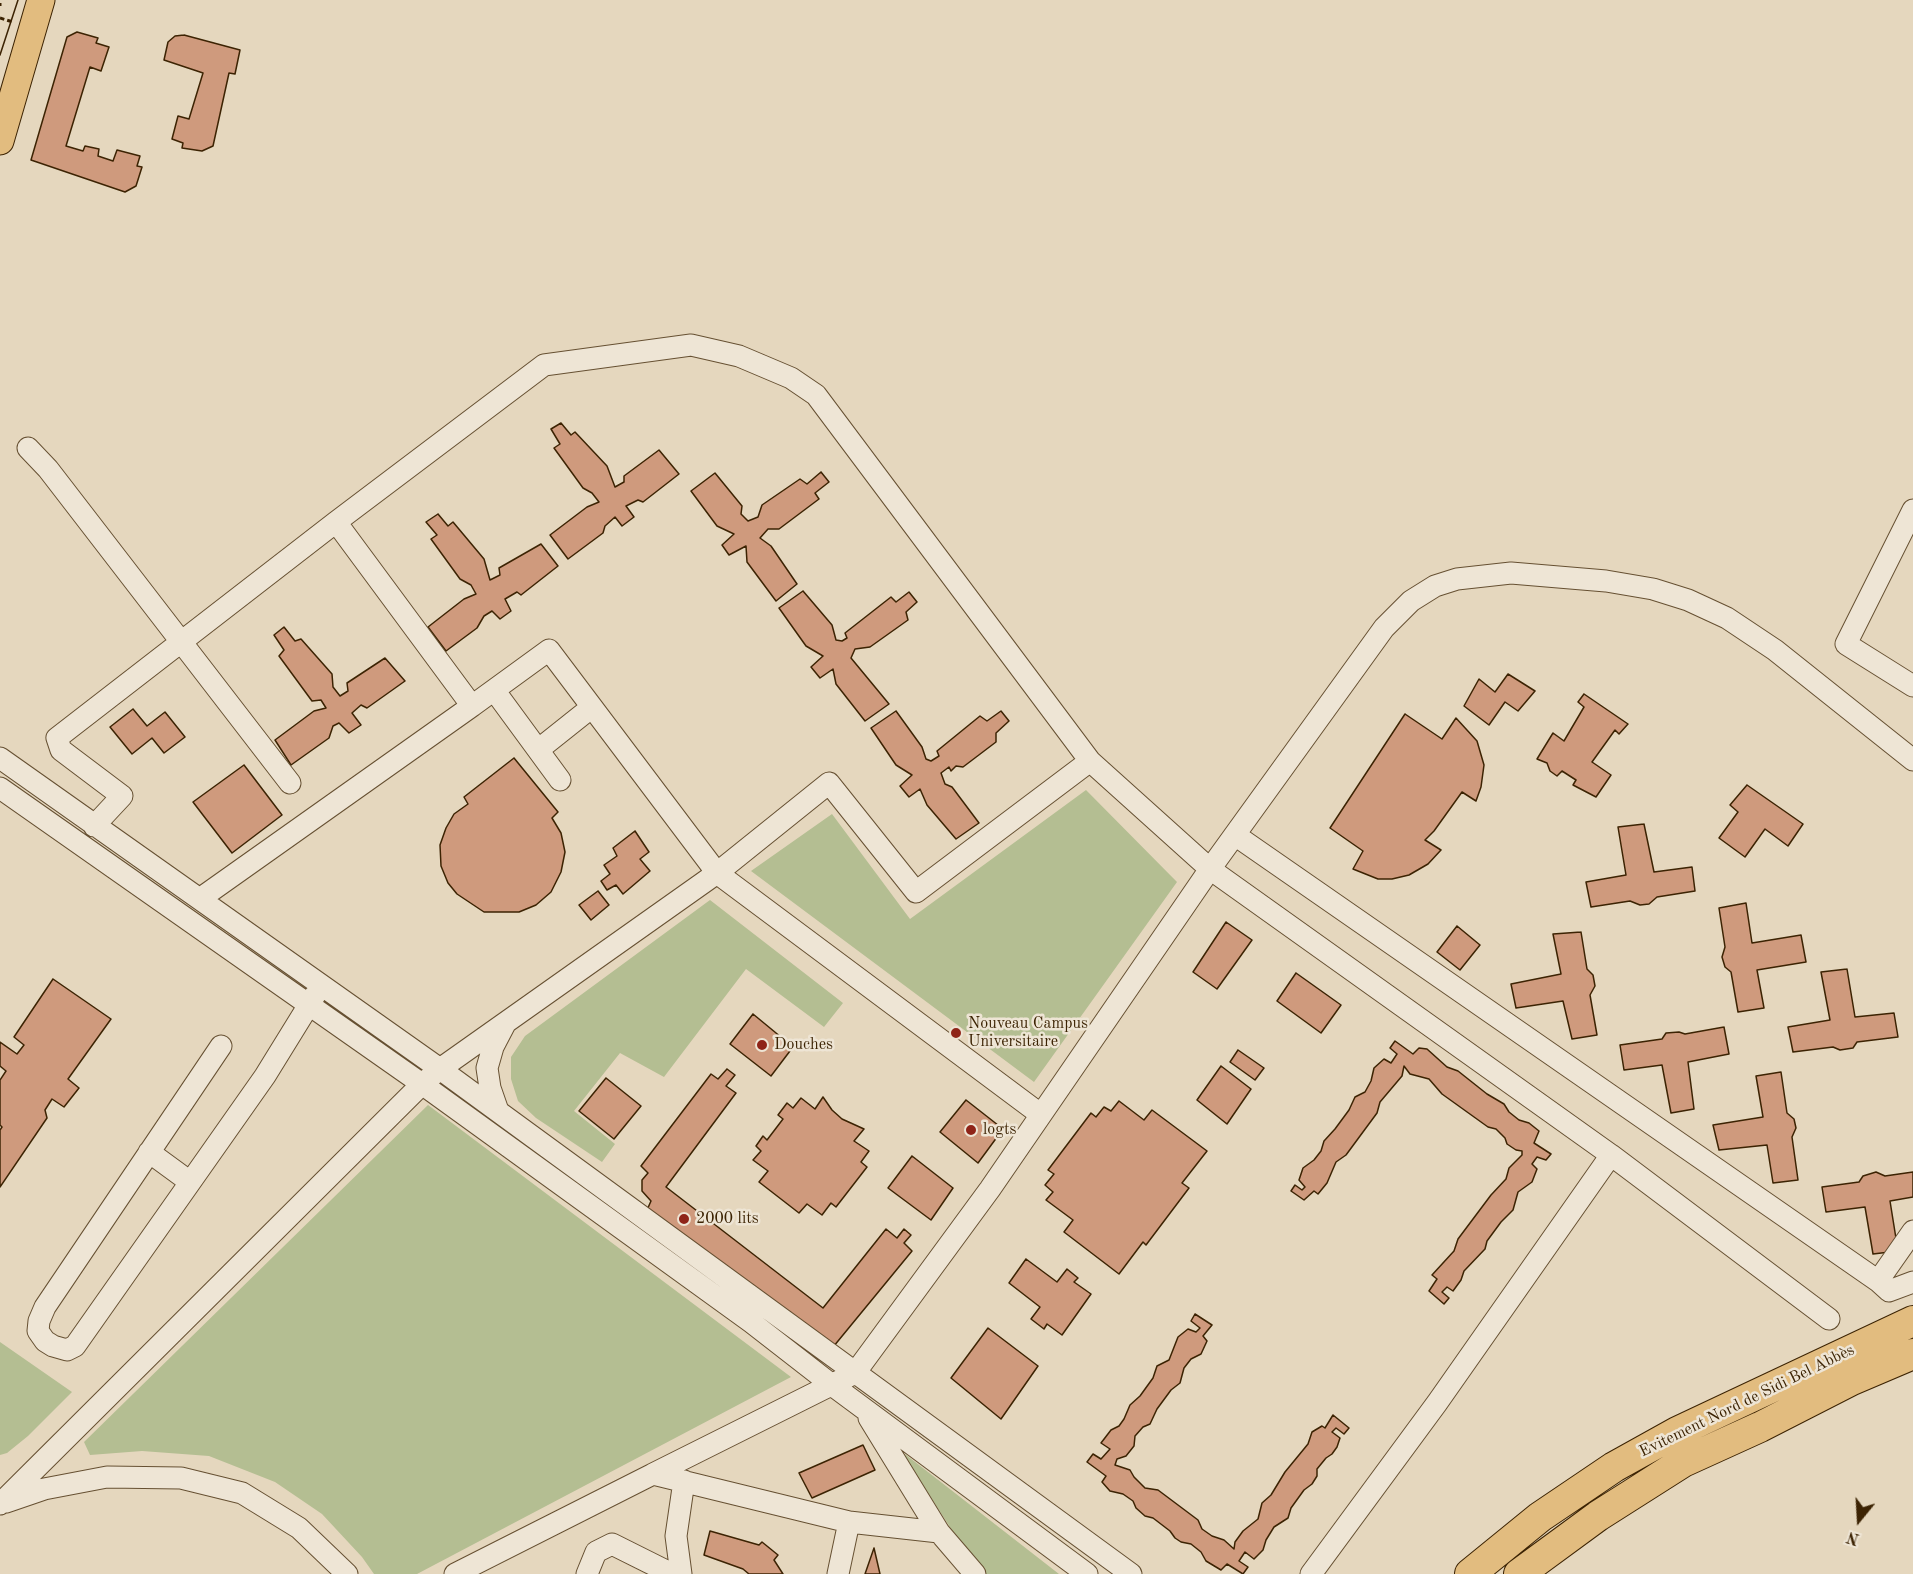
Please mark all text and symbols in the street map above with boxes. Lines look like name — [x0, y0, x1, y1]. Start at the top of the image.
place label: Nouveau Campus Universitaire — [968, 1014, 1088, 1052]
marker: Nouveau Campus Universitaire — [949, 1026, 963, 1040]
place label: Douches — [774, 1035, 833, 1055]
marker: Douches — [755, 1038, 769, 1052]
place label: logts — [983, 1120, 1016, 1140]
marker: logts — [964, 1123, 978, 1137]
place label: 2000 lits — [696, 1209, 759, 1229]
marker: 2000 lits — [677, 1212, 691, 1226]
street label: Evitement Nord de Sidi Bel Abbès — [1636, 1340, 1858, 1462]
north arrow — [1829, 1490, 1889, 1550]
text: N — [1845, 1528, 1862, 1547]

